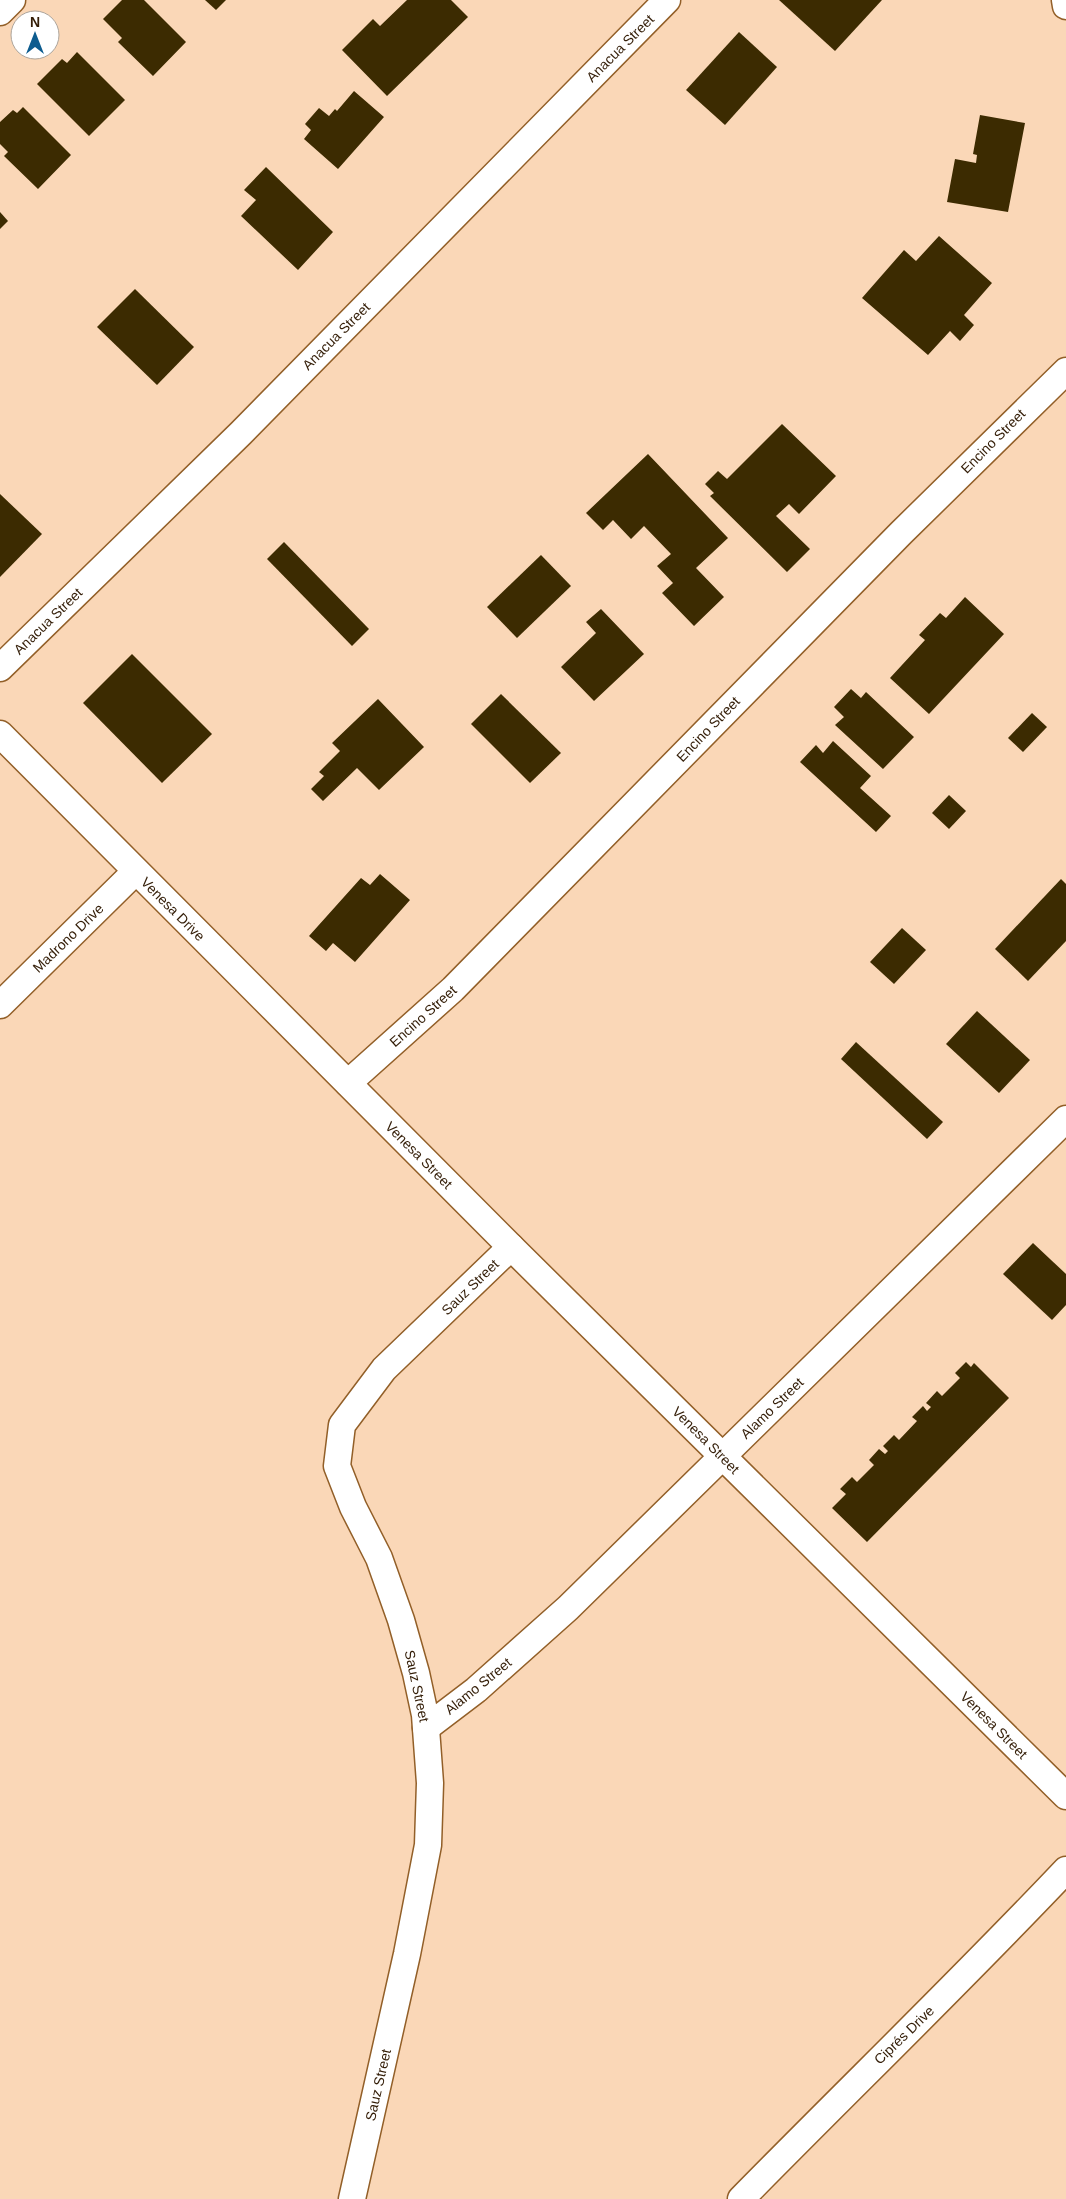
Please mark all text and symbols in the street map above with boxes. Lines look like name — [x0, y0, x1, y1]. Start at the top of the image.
north arrow — [10, 10, 60, 60]
street label: Anacua Street — [583, 11, 657, 85]
text: N — [30, 14, 40, 30]
street label: Anacua Street — [299, 299, 373, 373]
street label: Encino Street — [958, 406, 1028, 476]
street label: Anacua Street — [11, 584, 86, 658]
street label: Encino Street — [673, 693, 743, 765]
street label: Venesa Drive — [138, 874, 208, 944]
street label: Madrono Drive — [29, 900, 107, 976]
street label: Encino Street — [386, 982, 460, 1050]
street label: Venesa Street — [382, 1118, 456, 1192]
street label: Sauz Street — [438, 1256, 502, 1318]
street label: Alamo Street — [737, 1374, 807, 1442]
street label: Venesa Street — [669, 1403, 743, 1477]
street label: Sauz Street — [402, 1649, 432, 1724]
street label: Alamo Street — [442, 1654, 515, 1718]
street label: Venesa Street — [957, 1688, 1031, 1762]
street label: Ciprés Drive — [871, 2002, 937, 2068]
street label: Sauz Street — [362, 2047, 394, 2122]

